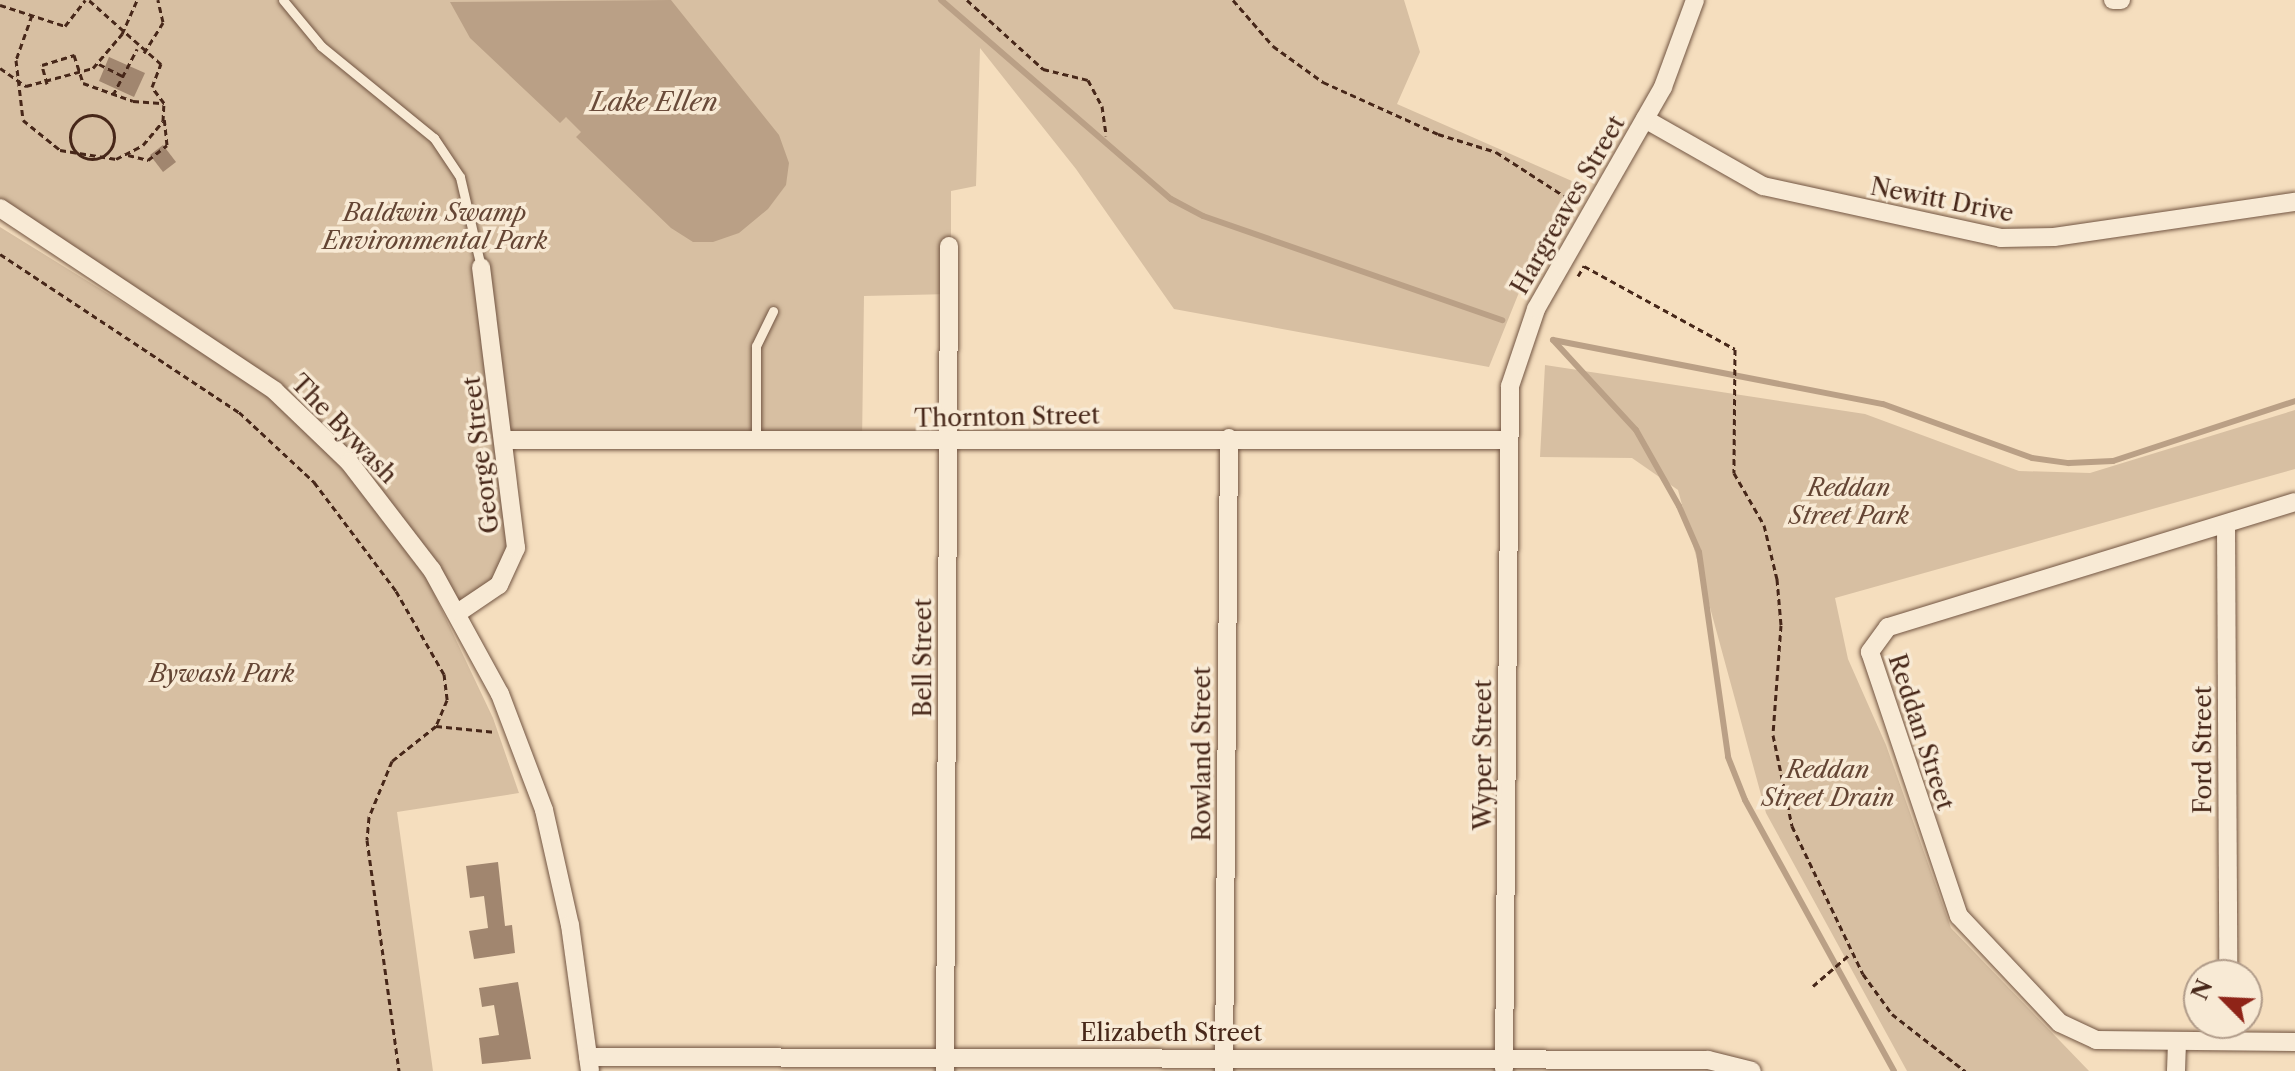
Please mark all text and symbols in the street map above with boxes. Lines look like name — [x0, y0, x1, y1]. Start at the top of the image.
water label: Lake Ellen — [590, 87, 718, 119]
street label: Hargreaves Street — [1505, 111, 1631, 299]
street label: Newitt Drive — [1868, 172, 2016, 228]
park label: Baldwin Swamp Environmental Park — [323, 199, 547, 255]
street label: The Bywash — [285, 369, 403, 489]
street label: George Street — [457, 375, 505, 535]
street label: Thornton Street — [914, 401, 1100, 433]
park label: Reddan Street Park — [1789, 474, 1909, 530]
street label: Bell Street — [909, 599, 937, 717]
street label: Reddan Street — [1882, 650, 1960, 814]
park label: Bywash Park — [150, 660, 294, 688]
street label: Rowland Street — [1188, 667, 1216, 841]
street label: Wyper Street — [1469, 679, 1497, 831]
street label: Ford Street — [2189, 686, 2217, 814]
park label: Reddan Street Drain — [1762, 756, 1894, 812]
north arrow — [2183, 959, 2263, 1039]
text: N — [2186, 976, 2219, 1004]
street label: Elizabeth Street — [1080, 1019, 1262, 1047]

